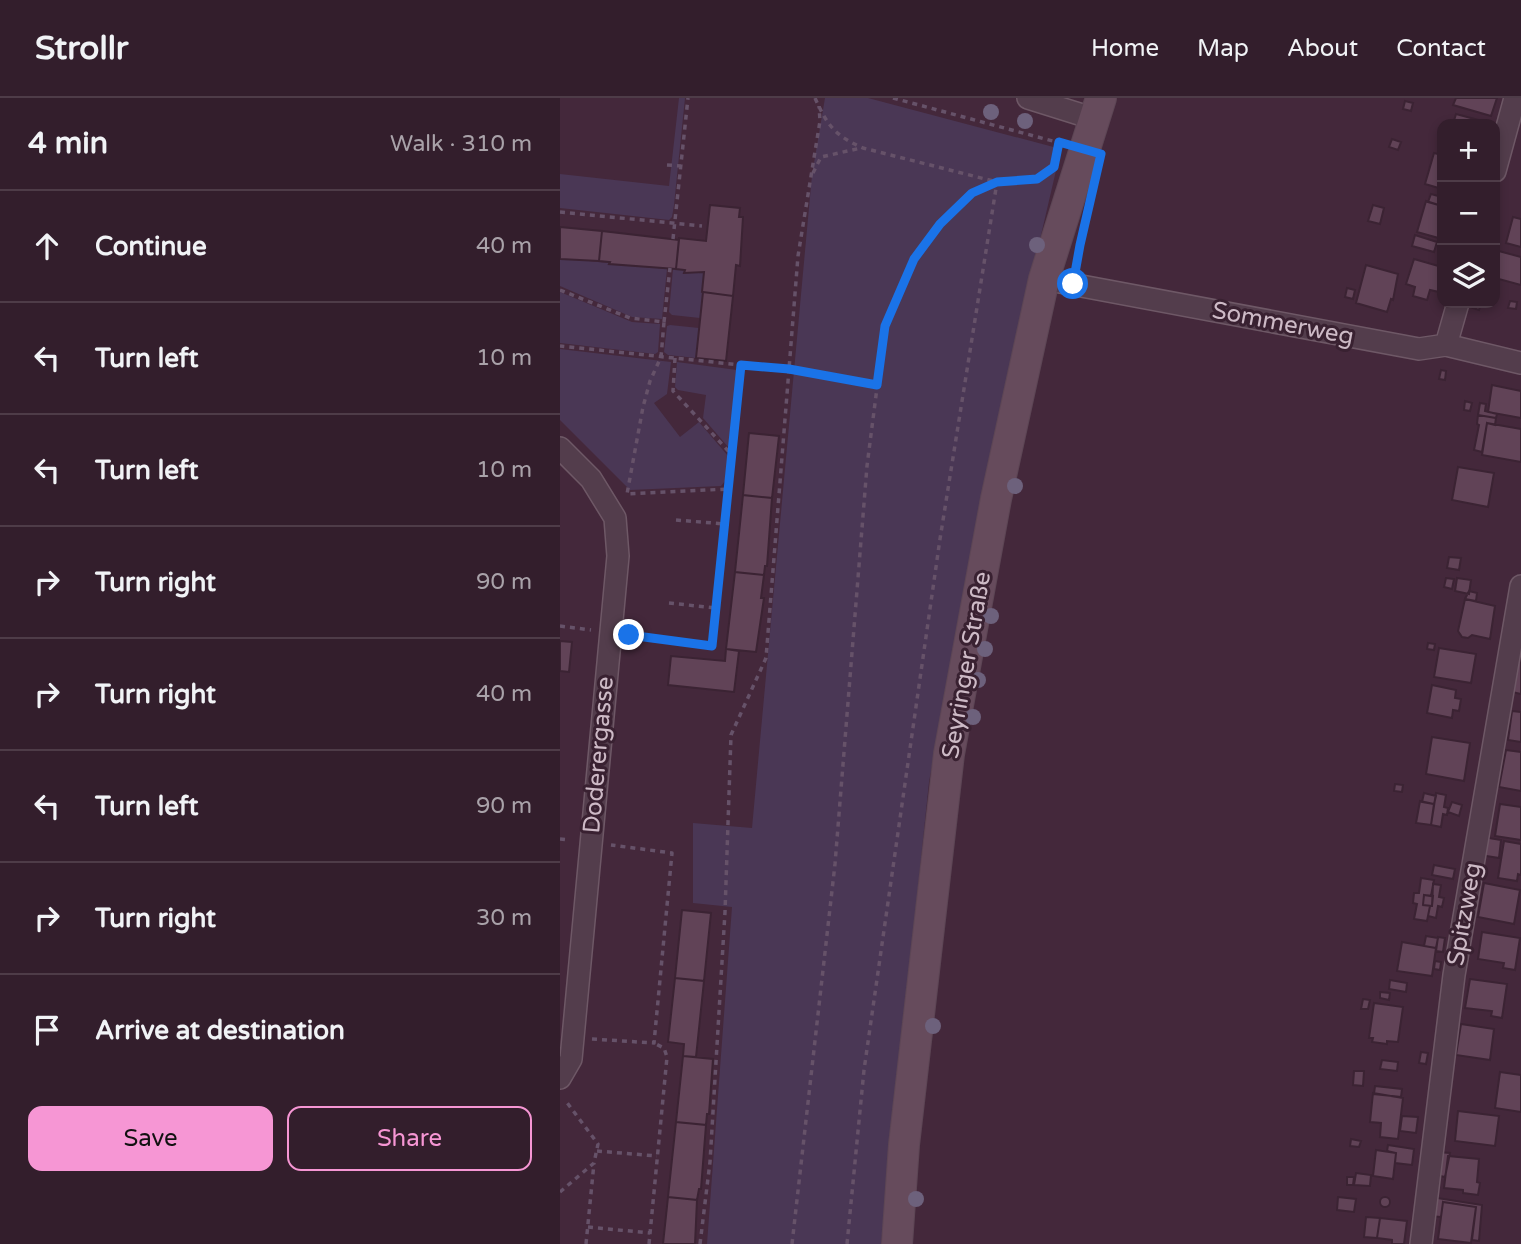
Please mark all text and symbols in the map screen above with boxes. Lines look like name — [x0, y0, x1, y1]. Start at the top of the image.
text: Strollr — [35, 29, 129, 68]
text: Home — [1091, 34, 1159, 63]
text: Map — [1197, 34, 1249, 63]
text: About — [1287, 34, 1358, 63]
text: Contact — [1396, 34, 1486, 63]
map controls — [1437, 119, 1500, 308]
button: + — [1437, 119, 1500, 182]
text: 4 min — [28, 125, 108, 162]
text: Walk · 310 m — [390, 130, 532, 158]
button: − — [1437, 182, 1500, 245]
icon: ahead — [28, 227, 66, 265]
text: Continue — [95, 231, 207, 262]
text: 40 m — [476, 232, 532, 260]
button: layers — [1437, 245, 1500, 308]
route start — [1057, 268, 1088, 299]
street label: Sommerweg — [1210, 296, 1356, 351]
icon: left — [28, 339, 66, 377]
text: Turn left — [95, 343, 198, 374]
text: 10 m — [476, 344, 532, 372]
icon: left — [28, 451, 66, 489]
text: Turn left — [95, 455, 198, 486]
text: 10 m — [476, 456, 532, 484]
icon: right — [28, 563, 66, 601]
text: Turn right — [95, 567, 216, 598]
text: 90 m — [476, 568, 532, 596]
street label: Seyringer Straße — [936, 569, 997, 761]
route end — [613, 619, 644, 650]
icon: right — [28, 675, 66, 713]
street label: Doderergasse — [577, 675, 620, 835]
text: Turn right — [95, 679, 216, 710]
text: 40 m — [476, 680, 532, 708]
icon: left — [28, 787, 66, 825]
text: Turn left — [95, 791, 198, 822]
text: 90 m — [476, 792, 532, 820]
street label: Spitzweg — [1441, 860, 1488, 968]
icon: right — [28, 899, 66, 937]
text: Turn right — [95, 903, 216, 934]
text: 30 m — [476, 904, 532, 932]
icon: arrive — [28, 1011, 66, 1049]
text: Arrive at destination — [95, 1015, 345, 1046]
button: Save — [28, 1106, 273, 1171]
button: Share — [287, 1106, 532, 1171]

